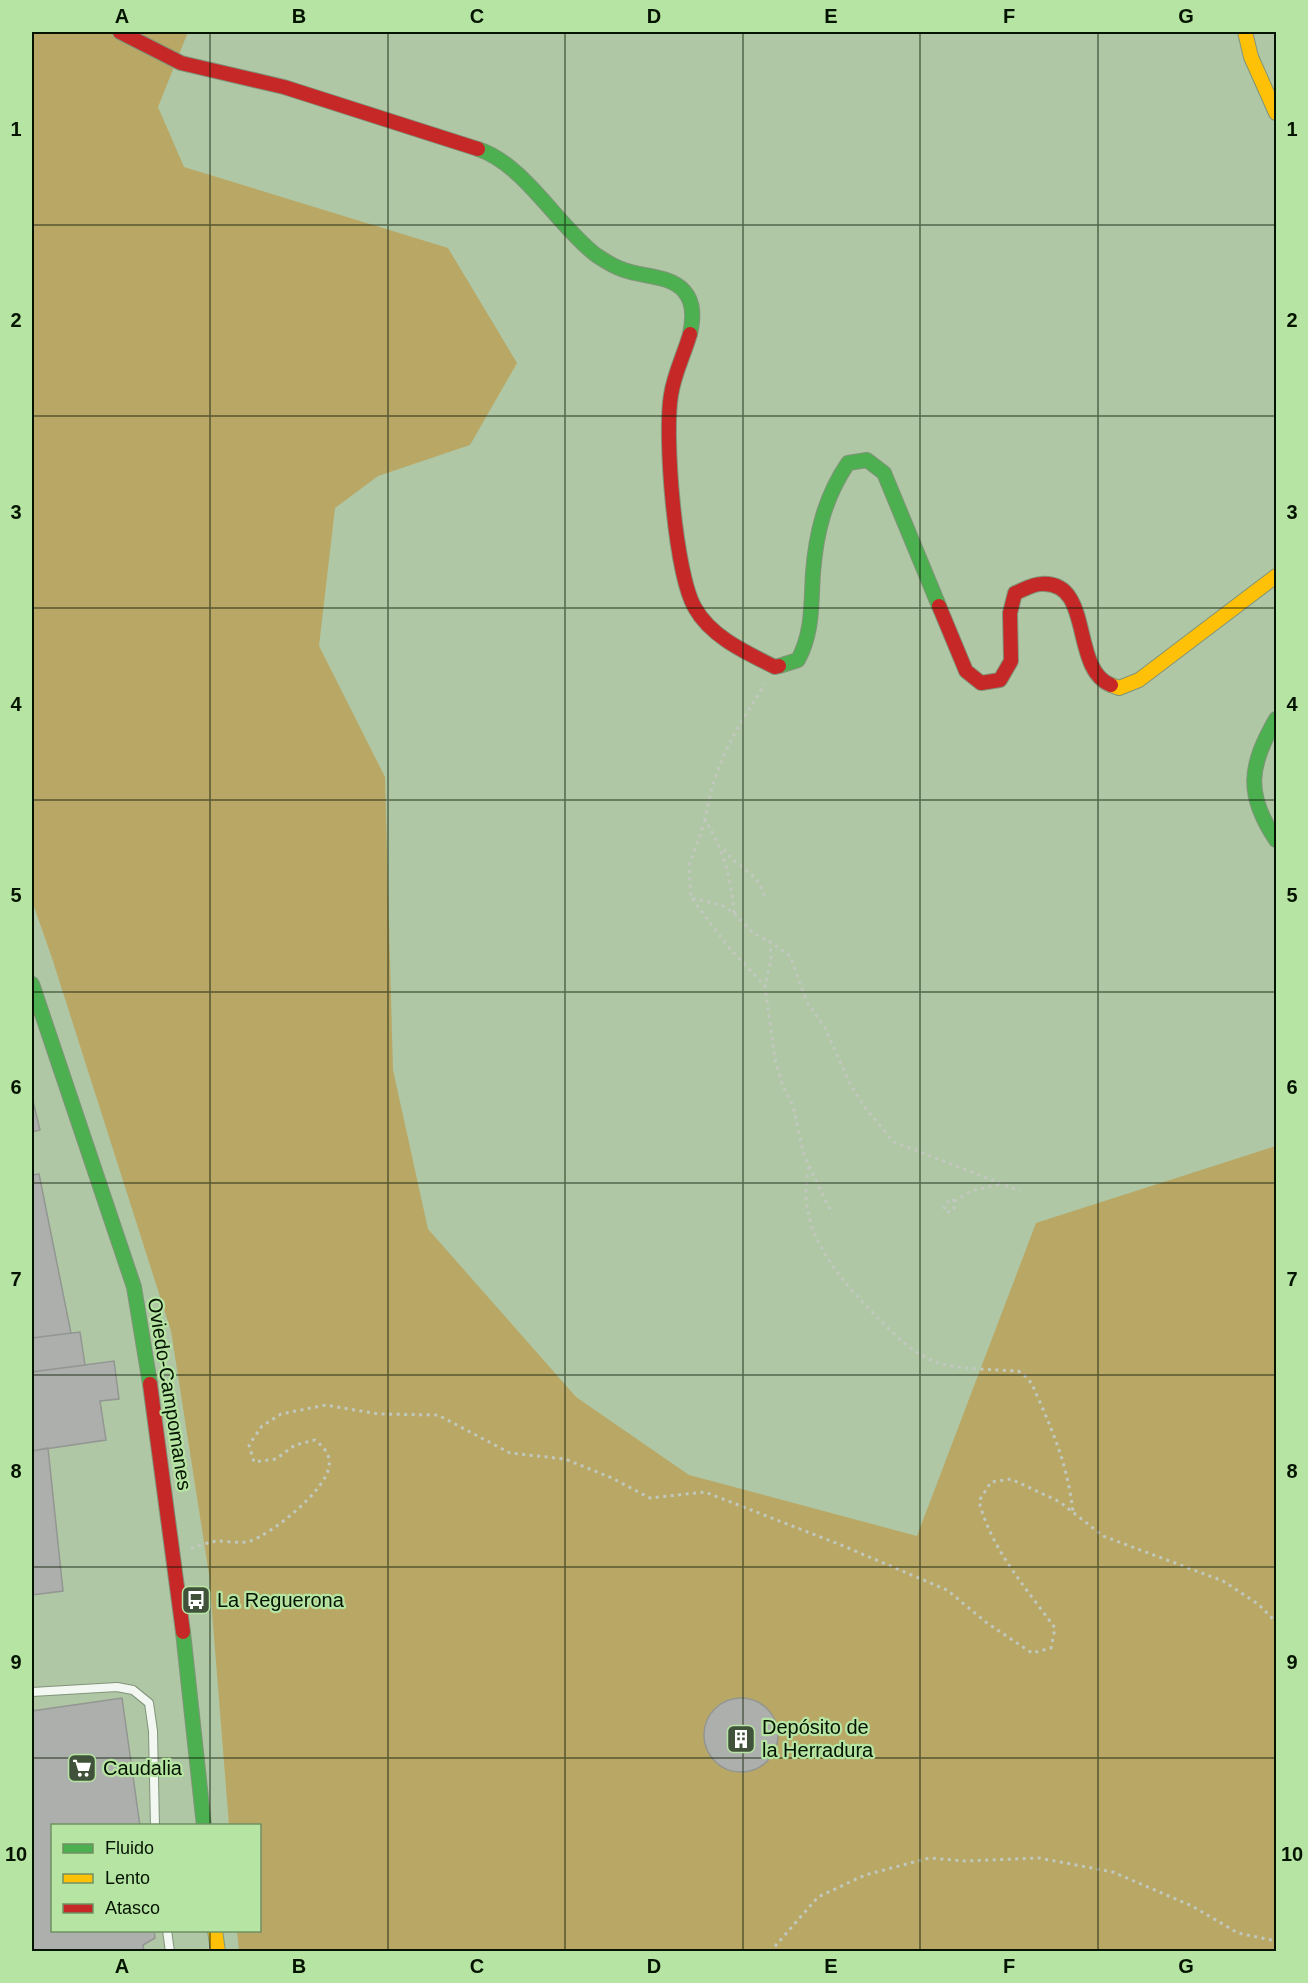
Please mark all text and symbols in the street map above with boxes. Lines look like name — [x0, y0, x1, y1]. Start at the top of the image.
text: A — [115, 5, 129, 27]
text: B — [292, 5, 306, 27]
text: C — [470, 5, 484, 27]
text: D — [647, 5, 661, 27]
text: E — [824, 5, 838, 27]
text: F — [1003, 5, 1015, 27]
text: G — [1178, 5, 1194, 27]
text: 1 — [10, 118, 22, 140]
text: 1 — [1286, 118, 1298, 140]
text: 2 — [10, 309, 22, 331]
text: 2 — [1286, 309, 1298, 331]
text: 3 — [10, 501, 22, 523]
text: 3 — [1286, 501, 1298, 523]
text: 4 — [10, 693, 22, 715]
text: 4 — [1286, 693, 1298, 715]
text: 5 — [10, 884, 22, 906]
text: 5 — [1286, 884, 1298, 906]
text: 6 — [10, 1076, 22, 1098]
text: 6 — [1286, 1076, 1298, 1098]
text: 7 — [10, 1268, 22, 1290]
text: 7 — [1286, 1268, 1298, 1290]
street label: Oviedo-Campomanes — [144, 1296, 196, 1492]
text: 8 — [10, 1460, 22, 1482]
text: 8 — [1286, 1460, 1298, 1482]
bus stop icon: La Reguerona — [180, 1584, 212, 1616]
place label: La Reguerona — [217, 1589, 345, 1611]
text: 9 — [10, 1651, 22, 1673]
text: 9 — [1286, 1651, 1298, 1673]
place label: Depósito de la Herradura — [762, 1716, 874, 1761]
building icon: Depósito de la Herradura — [725, 1723, 757, 1755]
supermarket icon: Caudalia — [66, 1752, 98, 1784]
place label: Caudalia — [103, 1757, 183, 1779]
legend — [51, 1824, 261, 1932]
text: Fluido — [105, 1838, 154, 1858]
text: 10 — [5, 1843, 27, 1865]
text: 10 — [1281, 1843, 1303, 1865]
text: Lento — [105, 1868, 150, 1888]
text: Atasco — [105, 1898, 160, 1918]
text: A — [115, 1955, 129, 1977]
text: B — [292, 1955, 306, 1977]
text: C — [470, 1955, 484, 1977]
text: D — [647, 1955, 661, 1977]
text: E — [824, 1955, 838, 1977]
text: F — [1003, 1955, 1015, 1977]
text: G — [1178, 1955, 1194, 1977]

